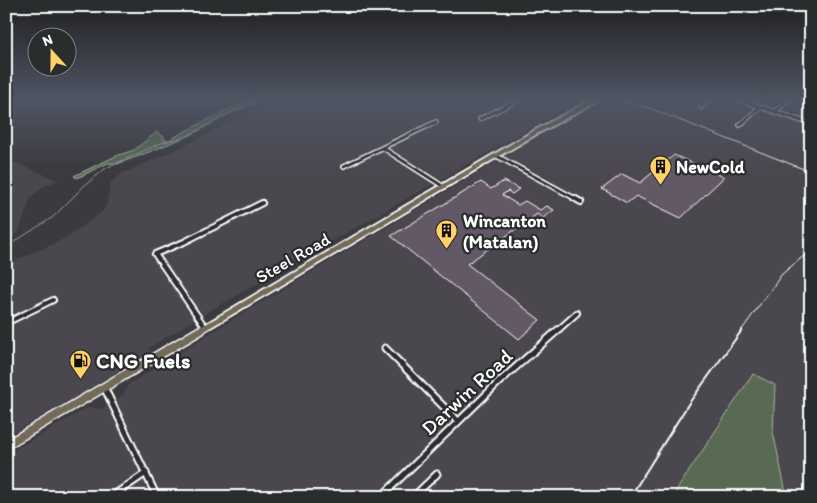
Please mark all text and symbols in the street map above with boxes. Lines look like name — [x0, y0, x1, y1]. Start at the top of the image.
north arrow — [28, 28, 78, 78]
text: N — [40, 31, 55, 50]
building icon: NewCold — [648, 155, 672, 186]
place label: NewCold — [676, 156, 745, 178]
place label: Wincanton (Matalan) — [463, 210, 546, 253]
building icon: Wincanton (Matalan) — [435, 219, 459, 250]
street label: Steel Road — [252, 228, 334, 288]
street label: Darwin Road — [416, 343, 518, 440]
place label: CNG Fuels — [96, 348, 190, 373]
fuel station icon: CNG Fuels — [68, 349, 92, 380]

